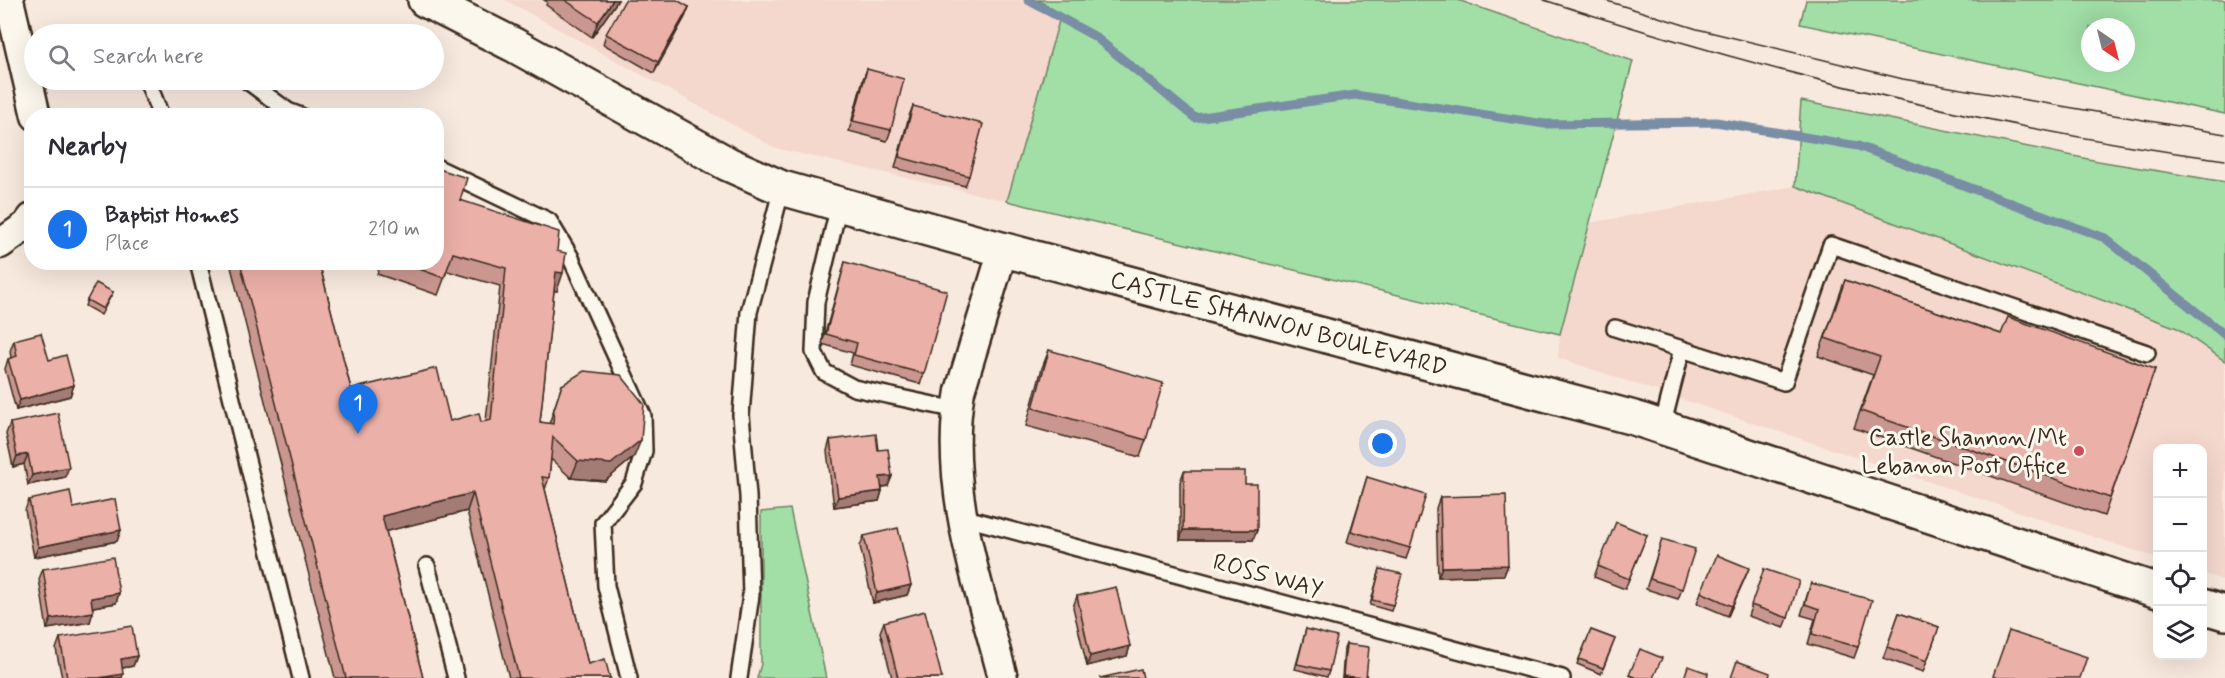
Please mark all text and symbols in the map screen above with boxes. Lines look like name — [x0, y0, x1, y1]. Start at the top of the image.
north arrow — [2081, 18, 2135, 72]
search box — [24, 24, 444, 90]
icon: search — [45, 41, 78, 74]
text: Search here — [93, 43, 204, 71]
text: Nearby — [48, 130, 127, 164]
text: Baptist Homes — [105, 202, 239, 230]
text: 1 — [63, 216, 72, 243]
text: 210 m — [368, 216, 420, 243]
text: Place — [105, 230, 149, 257]
street label: CASTLE SHANNON BOULEVARD — [1107, 264, 1451, 384]
pin: 1 — [338, 384, 378, 434]
place label: Castle Shannon/Mt Lebanon Post Office — [1861, 423, 2067, 482]
your location — [1368, 429, 1397, 458]
marker: Castle Shannon/Mt Lebanon Post Office — [2072, 444, 2086, 458]
map controls — [2153, 444, 2207, 660]
button: + — [2153, 444, 2207, 498]
button: − — [2153, 498, 2207, 552]
street label: ROSS WAY — [1209, 547, 1326, 606]
button: locate — [2153, 552, 2207, 606]
button: layers — [2153, 606, 2207, 660]

